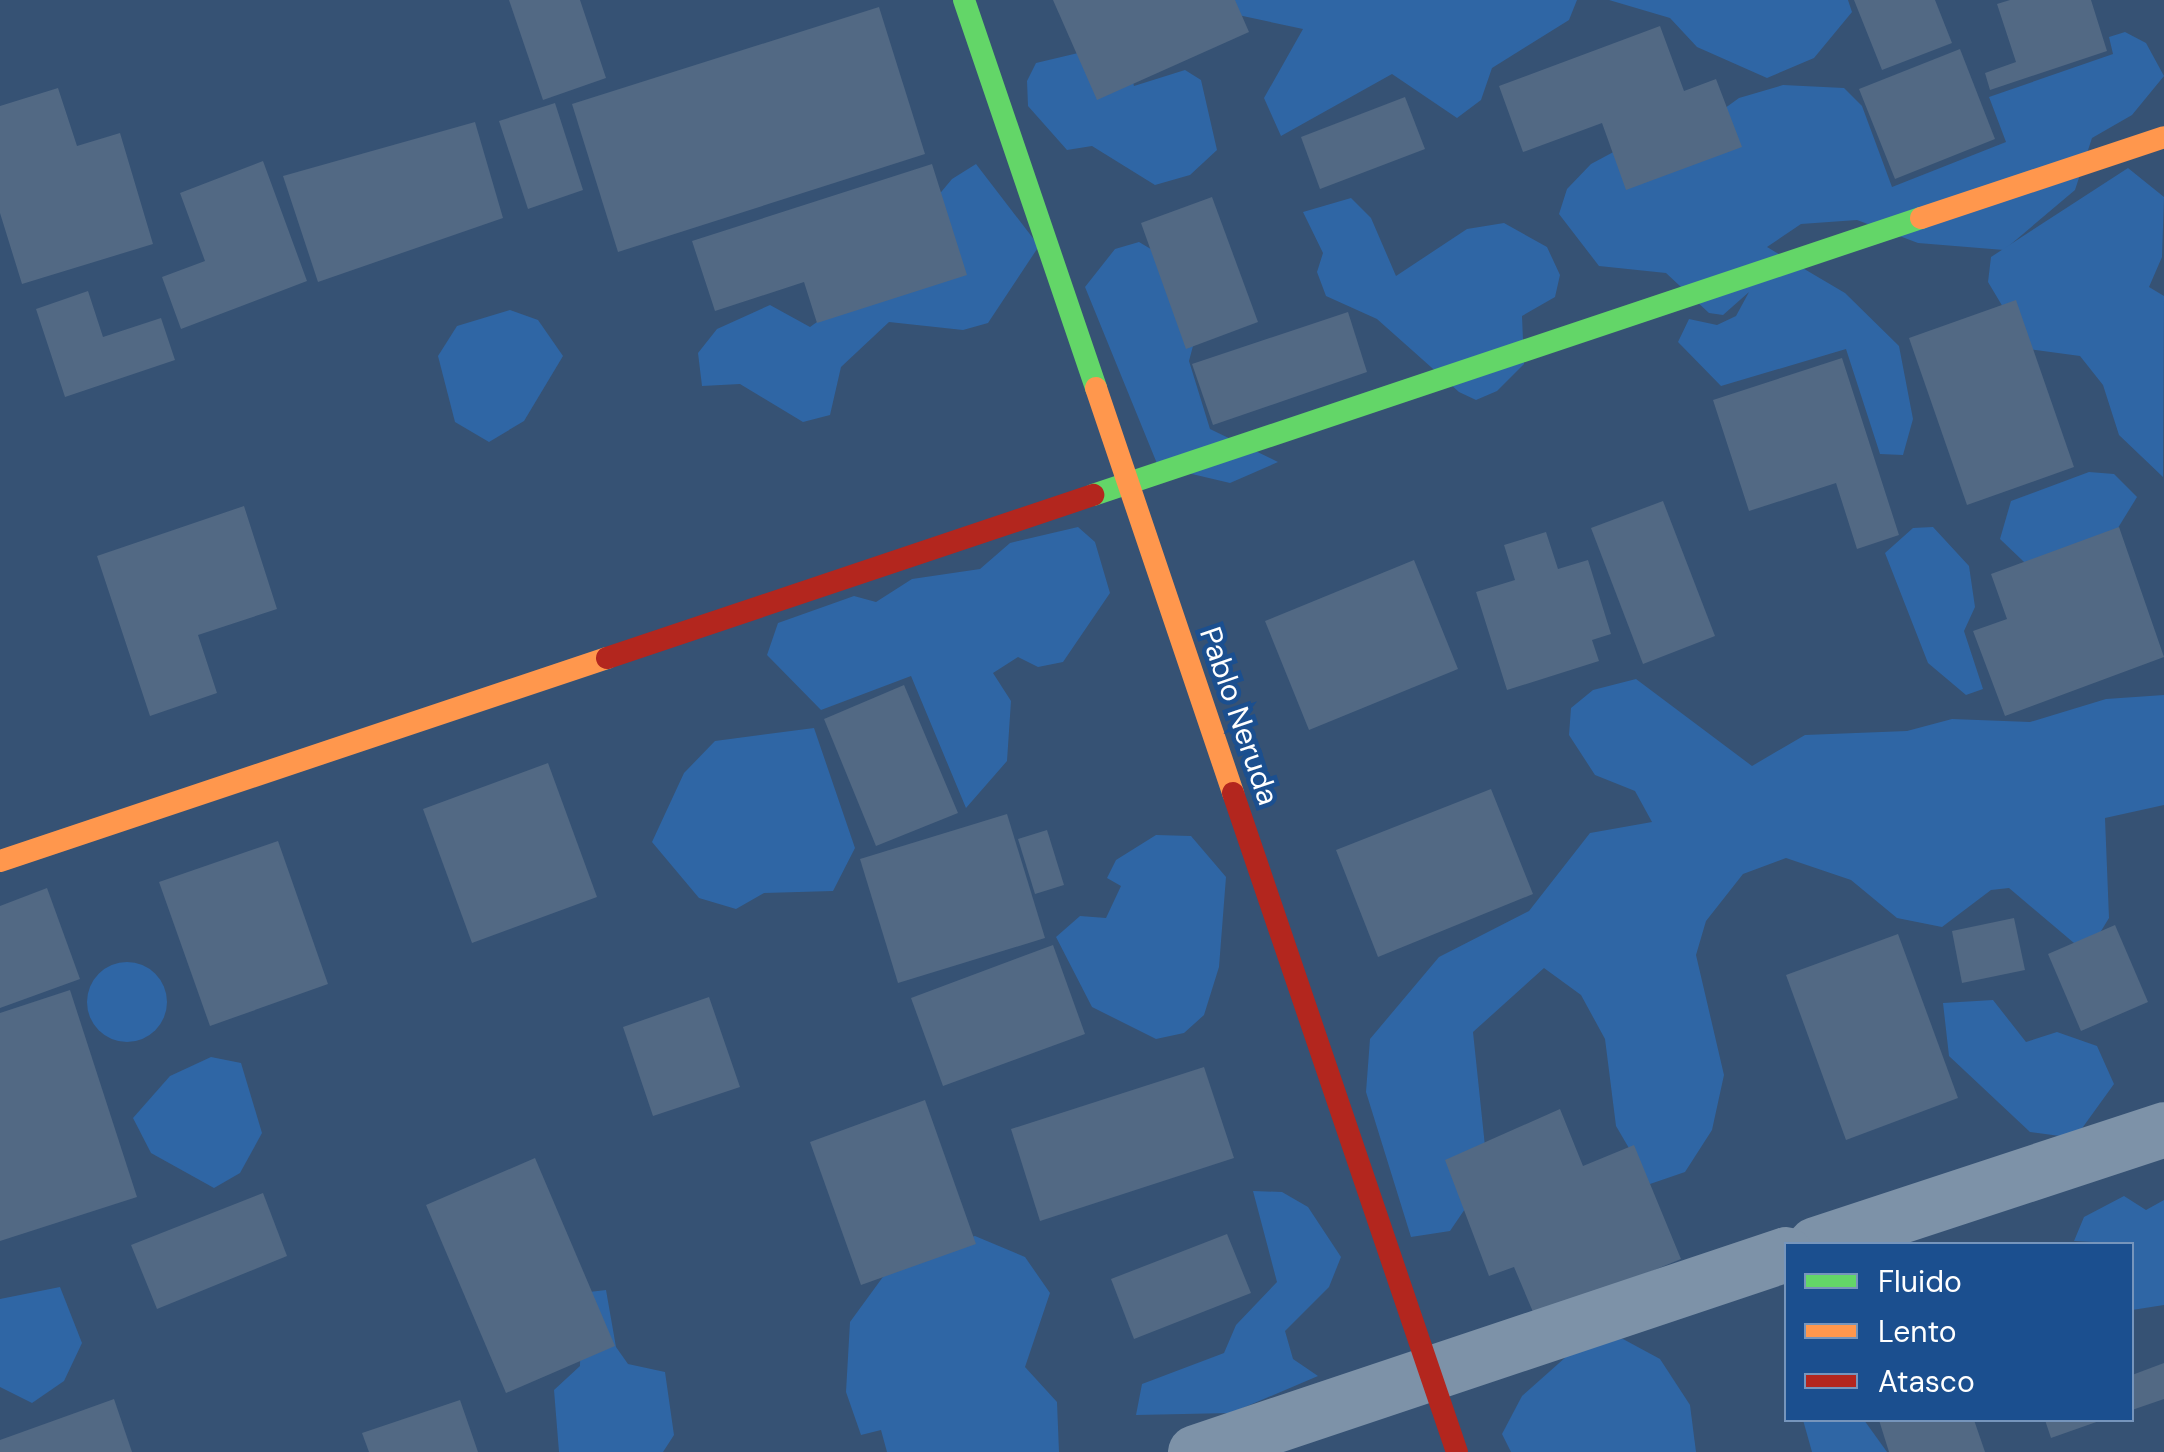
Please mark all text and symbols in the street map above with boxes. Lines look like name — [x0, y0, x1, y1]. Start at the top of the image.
street label: Pablo Neruda — [1192, 622, 1286, 810]
legend — [1784, 1242, 2134, 1422]
text: Fluido — [1878, 1262, 1962, 1301]
text: Lento — [1878, 1312, 1957, 1351]
text: Atasco — [1878, 1362, 1975, 1401]

